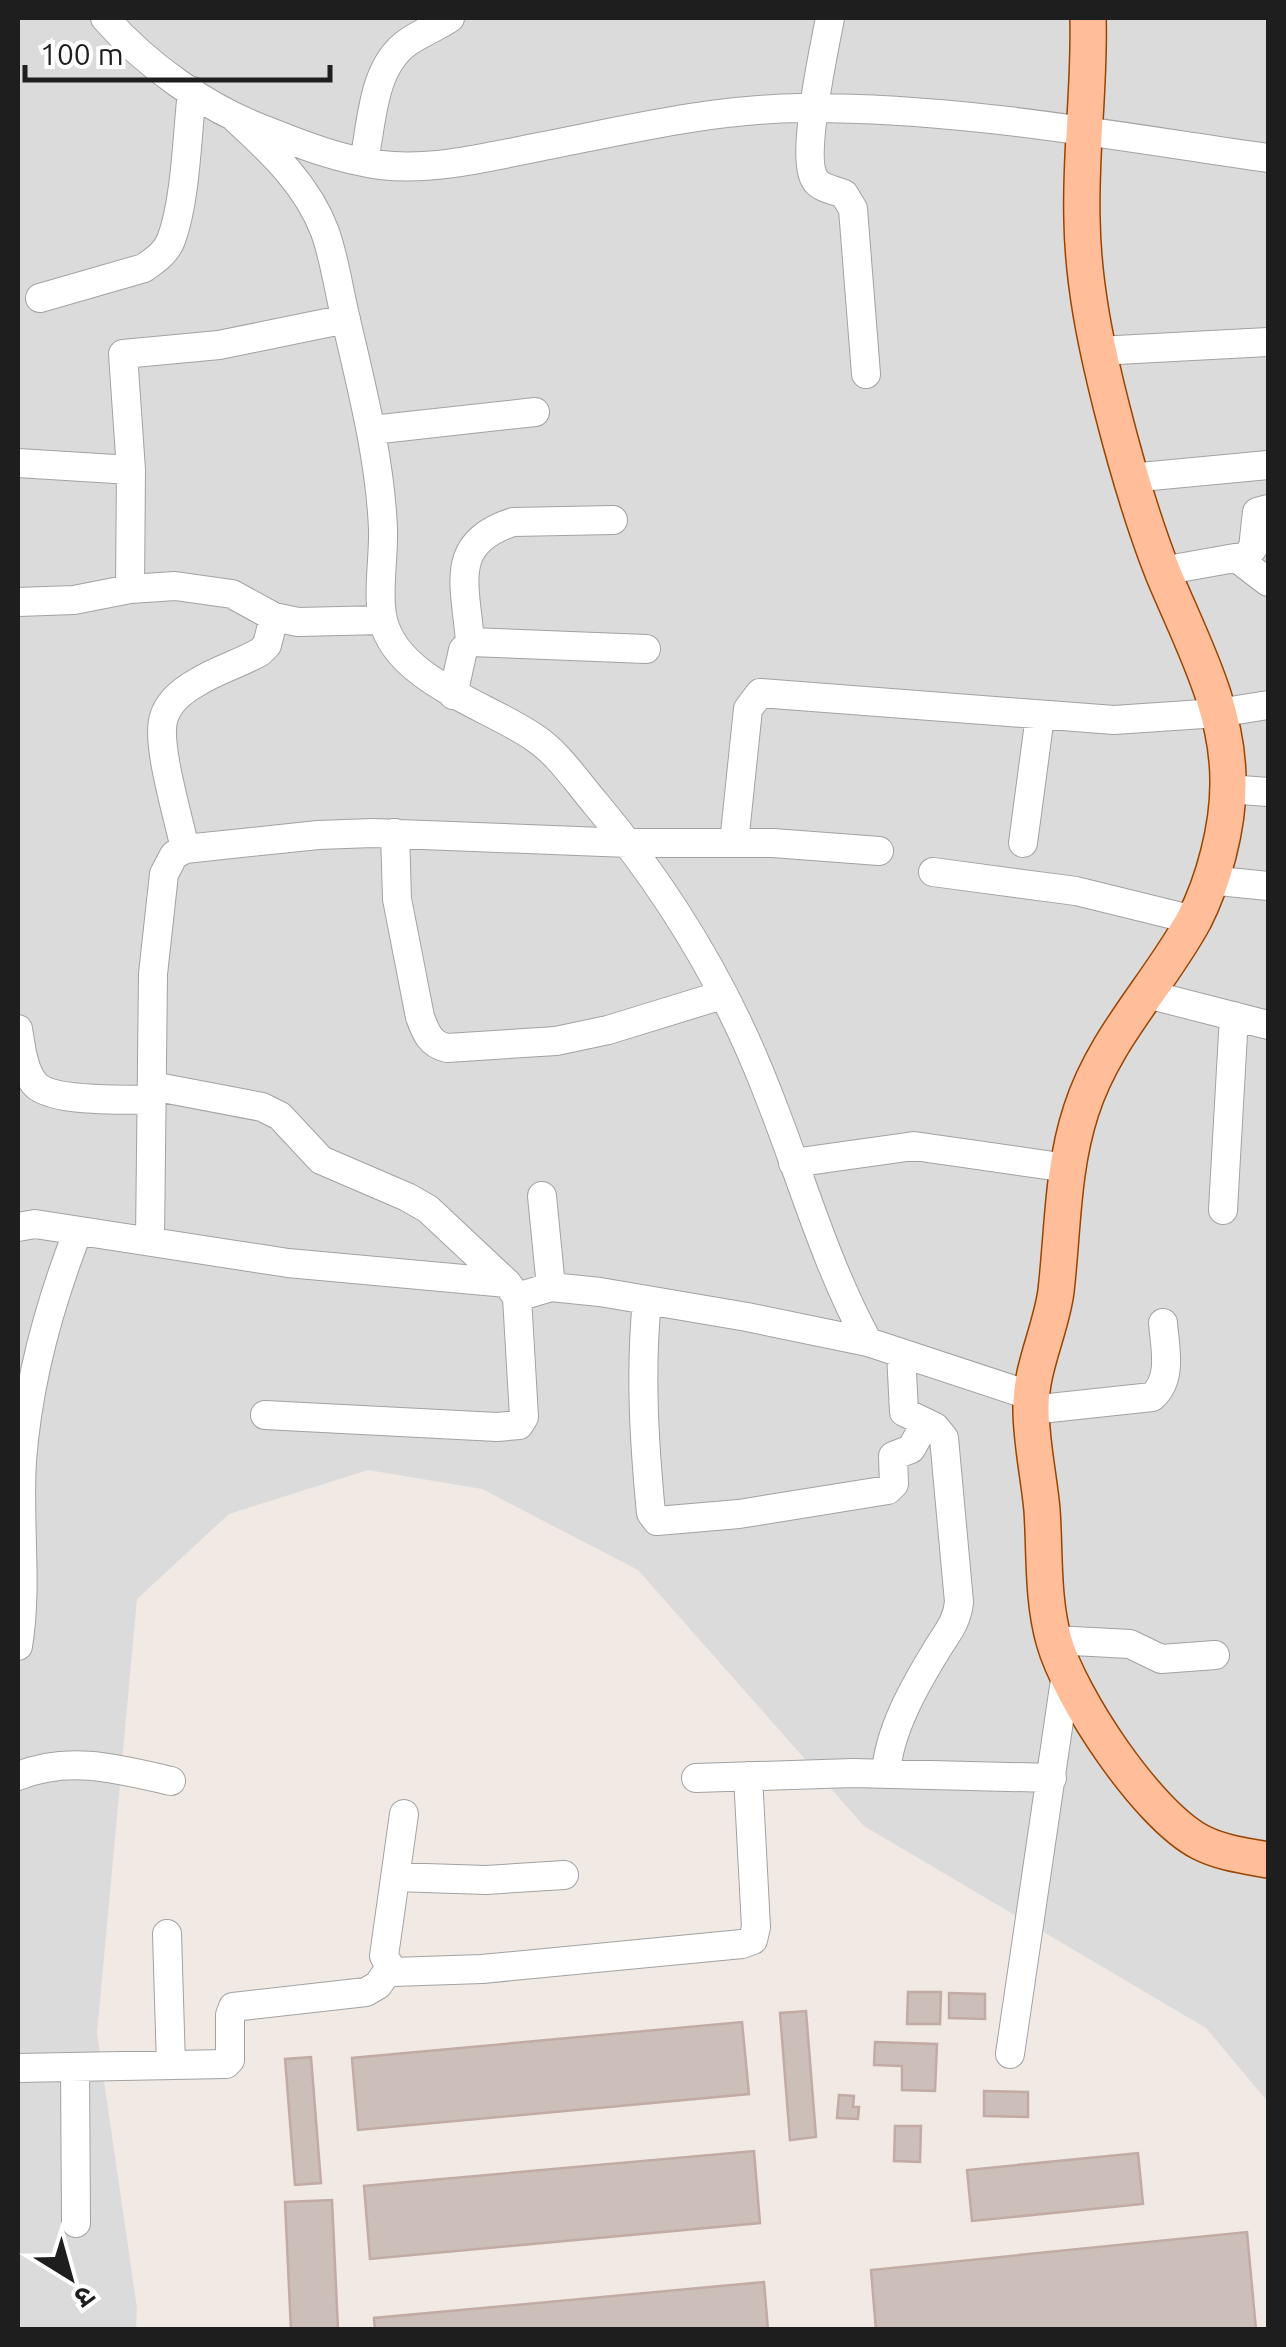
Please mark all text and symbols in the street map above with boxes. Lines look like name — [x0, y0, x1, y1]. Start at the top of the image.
scale bar — [25, 20, 330, 82]
text: 100 m — [40, 37, 124, 71]
north arrow — [20, 2227, 120, 2327]
text: उ — [69, 2280, 101, 2315]

